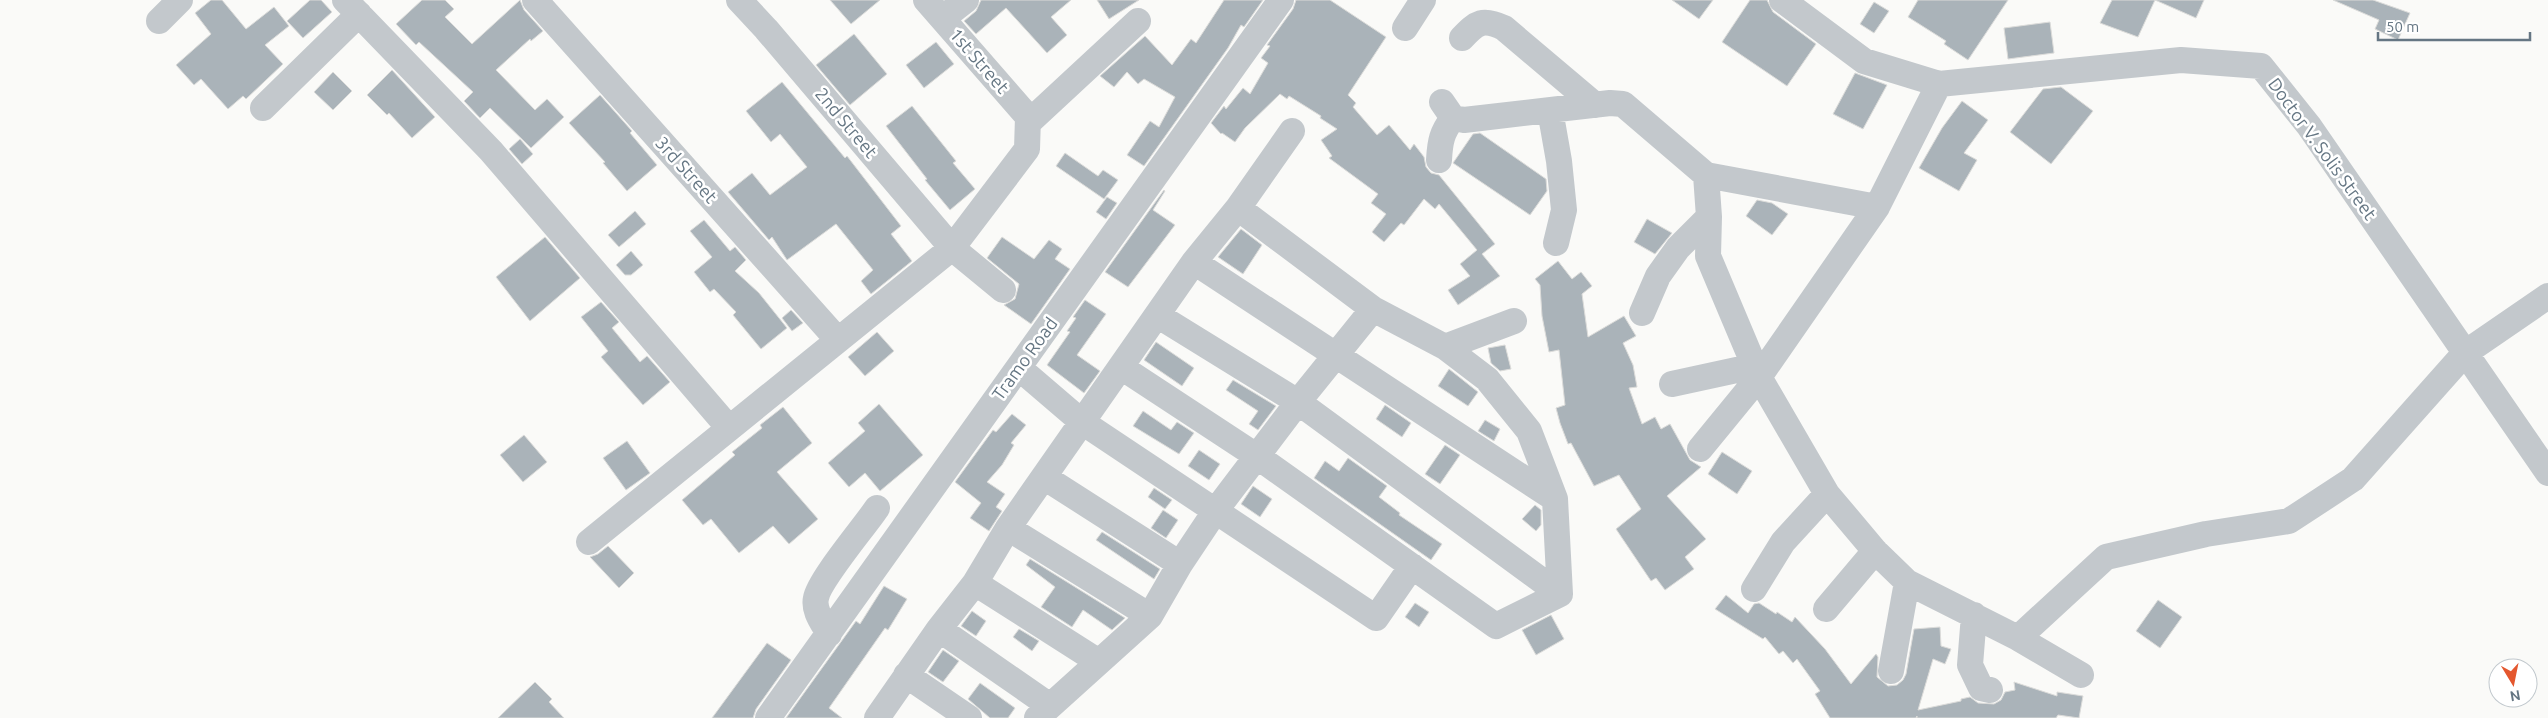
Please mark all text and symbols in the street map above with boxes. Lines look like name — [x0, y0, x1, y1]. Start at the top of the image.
scale bar — [2378, 10, 2530, 42]
text: 50 m — [2386, 18, 2419, 35]
street label: 1st Street — [946, 24, 1013, 97]
street label: Doctor V. Solis Street — [2265, 74, 2381, 223]
street label: 2nd Street — [812, 83, 882, 161]
street label: 3rd Street — [652, 132, 722, 206]
street label: Tramo Road — [988, 313, 1061, 404]
north arrow — [2488, 658, 2538, 708]
text: N — [2509, 687, 2522, 705]

